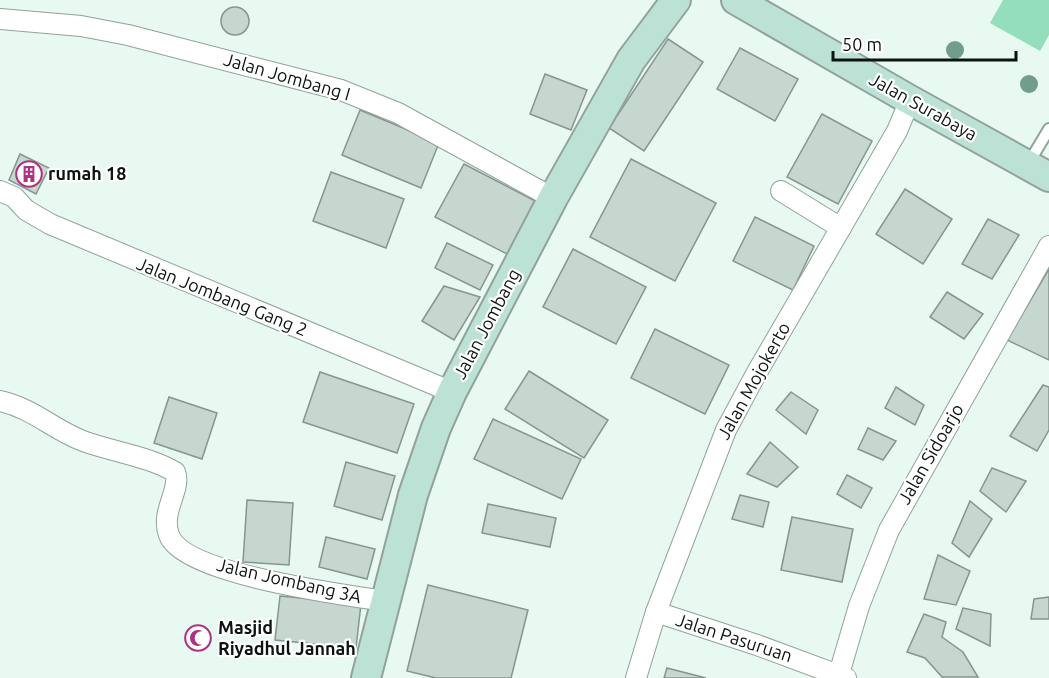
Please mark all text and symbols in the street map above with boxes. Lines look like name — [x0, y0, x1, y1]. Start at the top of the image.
scale bar — [833, 24, 1016, 62]
text: 50 m — [842, 34, 882, 54]
street label: Jalan Jombang I — [222, 48, 353, 104]
street label: Jalan Surabaya — [866, 68, 981, 144]
building icon: rumah 18 — [14, 159, 44, 189]
place label: rumah 18 — [48, 163, 126, 183]
street label: Jalan Jombang Gang 2 — [134, 253, 311, 339]
street label: Jalan Jombang — [449, 265, 524, 382]
street label: Jalan Mojokerto — [713, 319, 794, 443]
street label: Jalan Sidoarjo — [893, 400, 967, 507]
street label: Jalan Jombang 3A — [215, 554, 364, 606]
street label: Jalan Pasuruan — [674, 609, 795, 665]
place label: Masjid Riyadhul Jannah — [218, 617, 356, 658]
mosque icon: Masjid Riyadhul Jannah — [183, 623, 213, 653]

